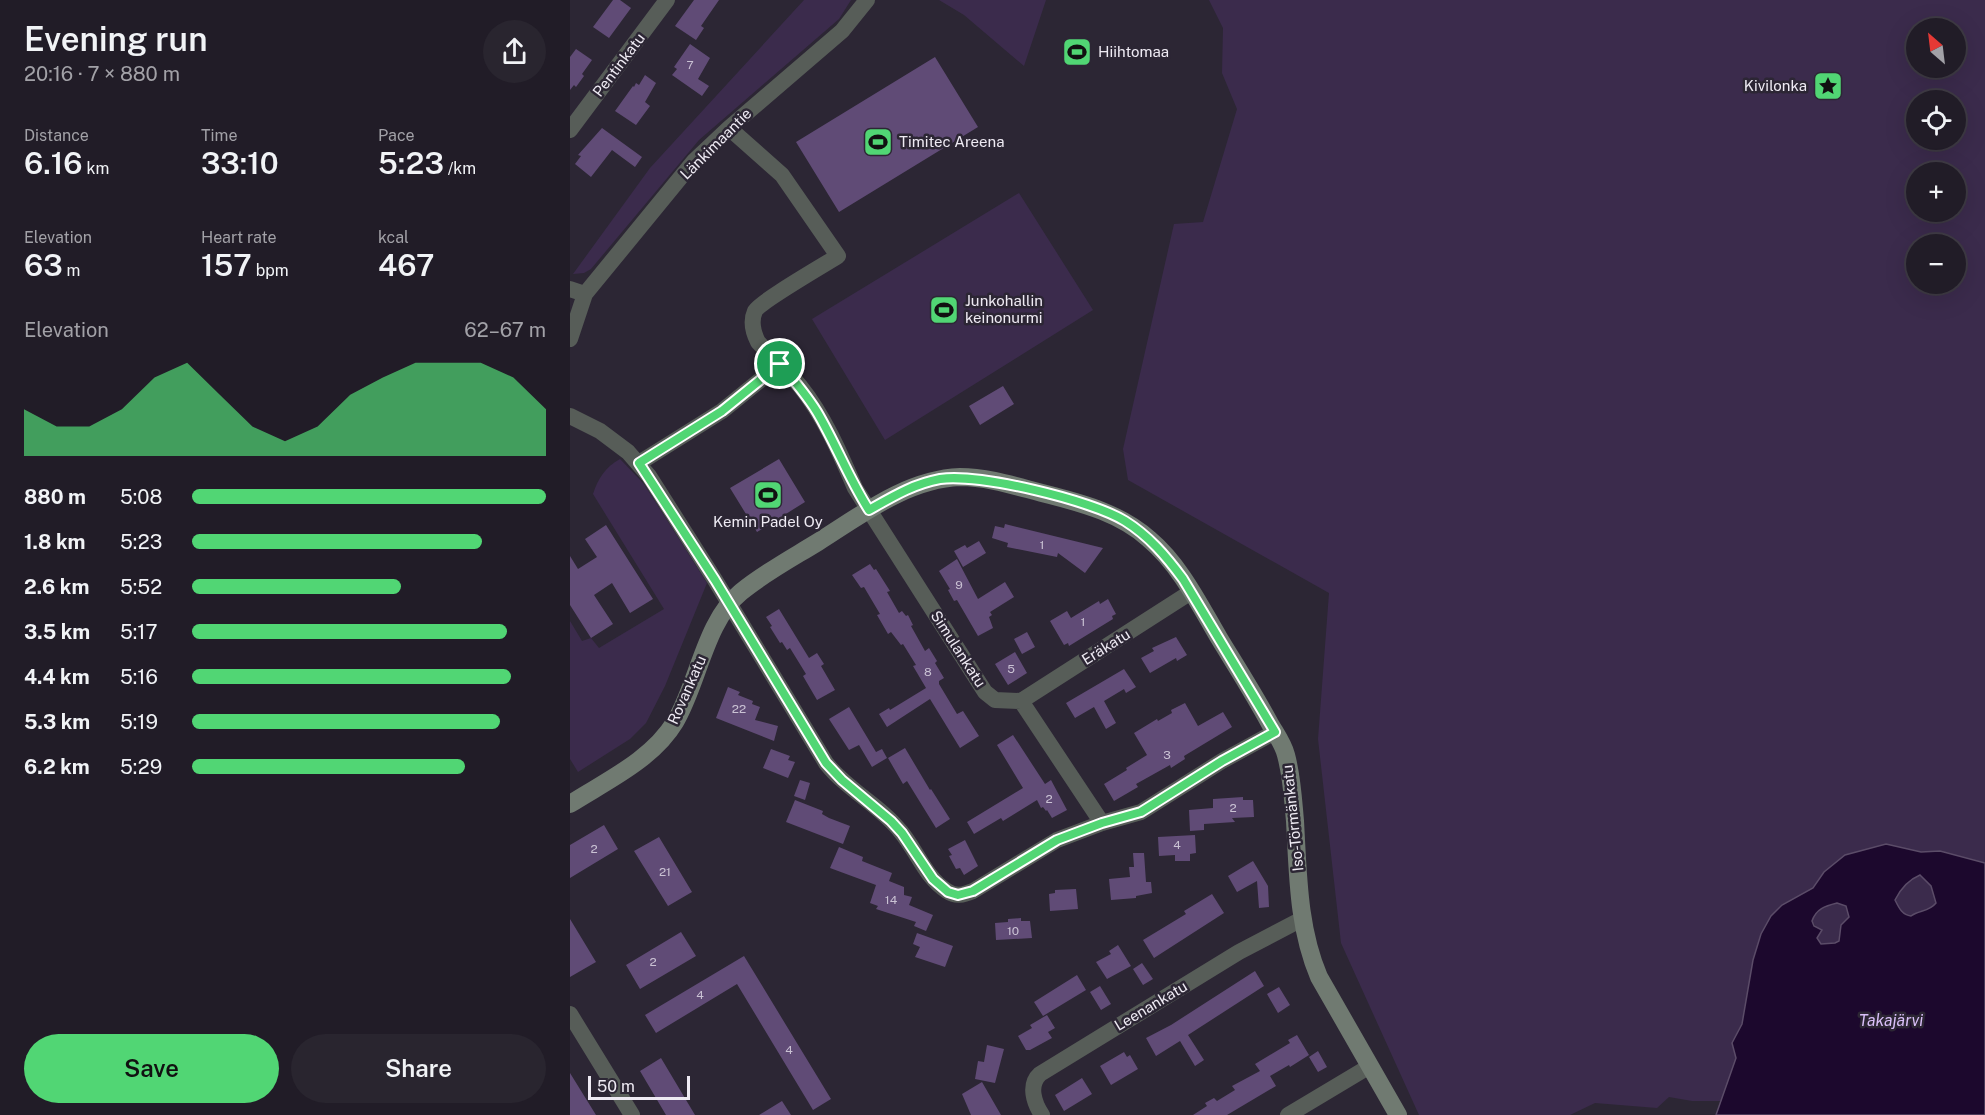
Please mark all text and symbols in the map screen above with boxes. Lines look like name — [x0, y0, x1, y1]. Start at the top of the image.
north arrow — [1906, 18, 1966, 78]
map controls — [1906, 18, 1966, 294]
text: Evening run — [24, 20, 207, 58]
button: share — [483, 20, 546, 83]
street label: Pentinkatu — [589, 30, 648, 100]
sports icon: Hiihtomaa — [1061, 36, 1093, 68]
place label: Hiihtomaa — [1098, 43, 1169, 60]
house number: 7 — [686, 58, 694, 72]
text: 20:16 · 7 × 880 m — [24, 62, 180, 86]
place icon: Kivilonka — [1812, 70, 1844, 102]
place label: Kivilonka — [1744, 77, 1807, 94]
button: locate — [1906, 90, 1966, 150]
street label: Länkimaantie — [677, 105, 755, 183]
text: Distance — [24, 126, 89, 145]
text: Time — [201, 126, 237, 145]
text: Pace — [378, 126, 415, 145]
sports icon: Timitec Areena — [862, 126, 894, 158]
place label: Timitec Areena — [899, 133, 1005, 150]
text: 6.16 — [24, 145, 83, 181]
text: 33:10 — [201, 145, 279, 181]
text: 5:23 — [378, 145, 444, 181]
text: km — [83, 159, 109, 178]
text: /km — [444, 159, 476, 178]
button: + — [1906, 162, 1966, 222]
text: Elevation — [24, 228, 92, 247]
text: Heart rate — [201, 228, 277, 247]
text: kcal — [378, 228, 409, 247]
button: − — [1906, 234, 1966, 294]
text: 63 — [24, 247, 63, 283]
text: 157 — [201, 247, 252, 283]
text: 467 — [378, 247, 435, 283]
text: m — [63, 261, 80, 280]
text: bpm — [252, 261, 289, 280]
place label: Junkohallin keinonurmi — [965, 292, 1043, 326]
sports icon: Junkohallin keinonurmi — [928, 294, 960, 326]
text: Elevation — [24, 318, 109, 342]
text: 62–67 m — [464, 318, 546, 342]
pin — [754, 338, 805, 389]
icon: arrive — [763, 347, 796, 380]
sports icon: Kemin Padel Oy — [752, 479, 784, 511]
text: 880 m — [24, 485, 86, 509]
text: 5:08 — [120, 485, 162, 509]
place label: Kemin Padel Oy — [713, 513, 823, 530]
text: 1.8 km — [24, 530, 85, 554]
text: 5:23 — [120, 530, 162, 554]
house number: 1 — [1040, 538, 1044, 552]
text: 2.6 km — [24, 575, 89, 599]
text: 5:52 — [120, 575, 162, 599]
house number: 9 — [955, 578, 963, 592]
street label: Simulankatu — [927, 607, 989, 690]
house number: 1 — [1081, 615, 1085, 629]
text: 3.5 km — [24, 620, 90, 644]
text: 5:17 — [120, 620, 157, 644]
street label: Eräkatu — [1078, 625, 1133, 668]
street label: Rovankatu — [664, 653, 709, 727]
house number: 5 — [1007, 662, 1015, 676]
text: 4.4 km — [24, 665, 90, 689]
text: 5:16 — [120, 665, 158, 689]
house number: 8 — [924, 665, 932, 679]
house number: 22 — [732, 702, 746, 716]
text: 5.3 km — [24, 710, 90, 734]
text: 5:19 — [120, 710, 158, 734]
house number: 3 — [1163, 748, 1171, 762]
text: 6.2 km — [24, 755, 90, 779]
text: 5:29 — [120, 755, 162, 779]
street label: Iso-Törmänkatu — [1278, 764, 1307, 872]
house number: 2 — [1045, 792, 1053, 806]
house number: 2 — [1229, 801, 1237, 815]
house number: 4 — [1173, 838, 1181, 852]
house number: 2 — [590, 842, 598, 856]
house number: 21 — [659, 865, 671, 879]
house number: 14 — [885, 893, 898, 907]
house number: 10 — [1007, 924, 1019, 938]
house number: 2 — [649, 955, 657, 969]
street label: Leenankatu — [1111, 977, 1190, 1034]
house number: 4 — [696, 988, 704, 1002]
water label: Takajärvi — [1859, 1011, 1923, 1030]
button: Save — [24, 1034, 279, 1103]
button: Share — [291, 1034, 546, 1103]
house number: 4 — [785, 1043, 793, 1057]
scale bar — [588, 1073, 690, 1100]
text: 50 m — [597, 1077, 635, 1096]

